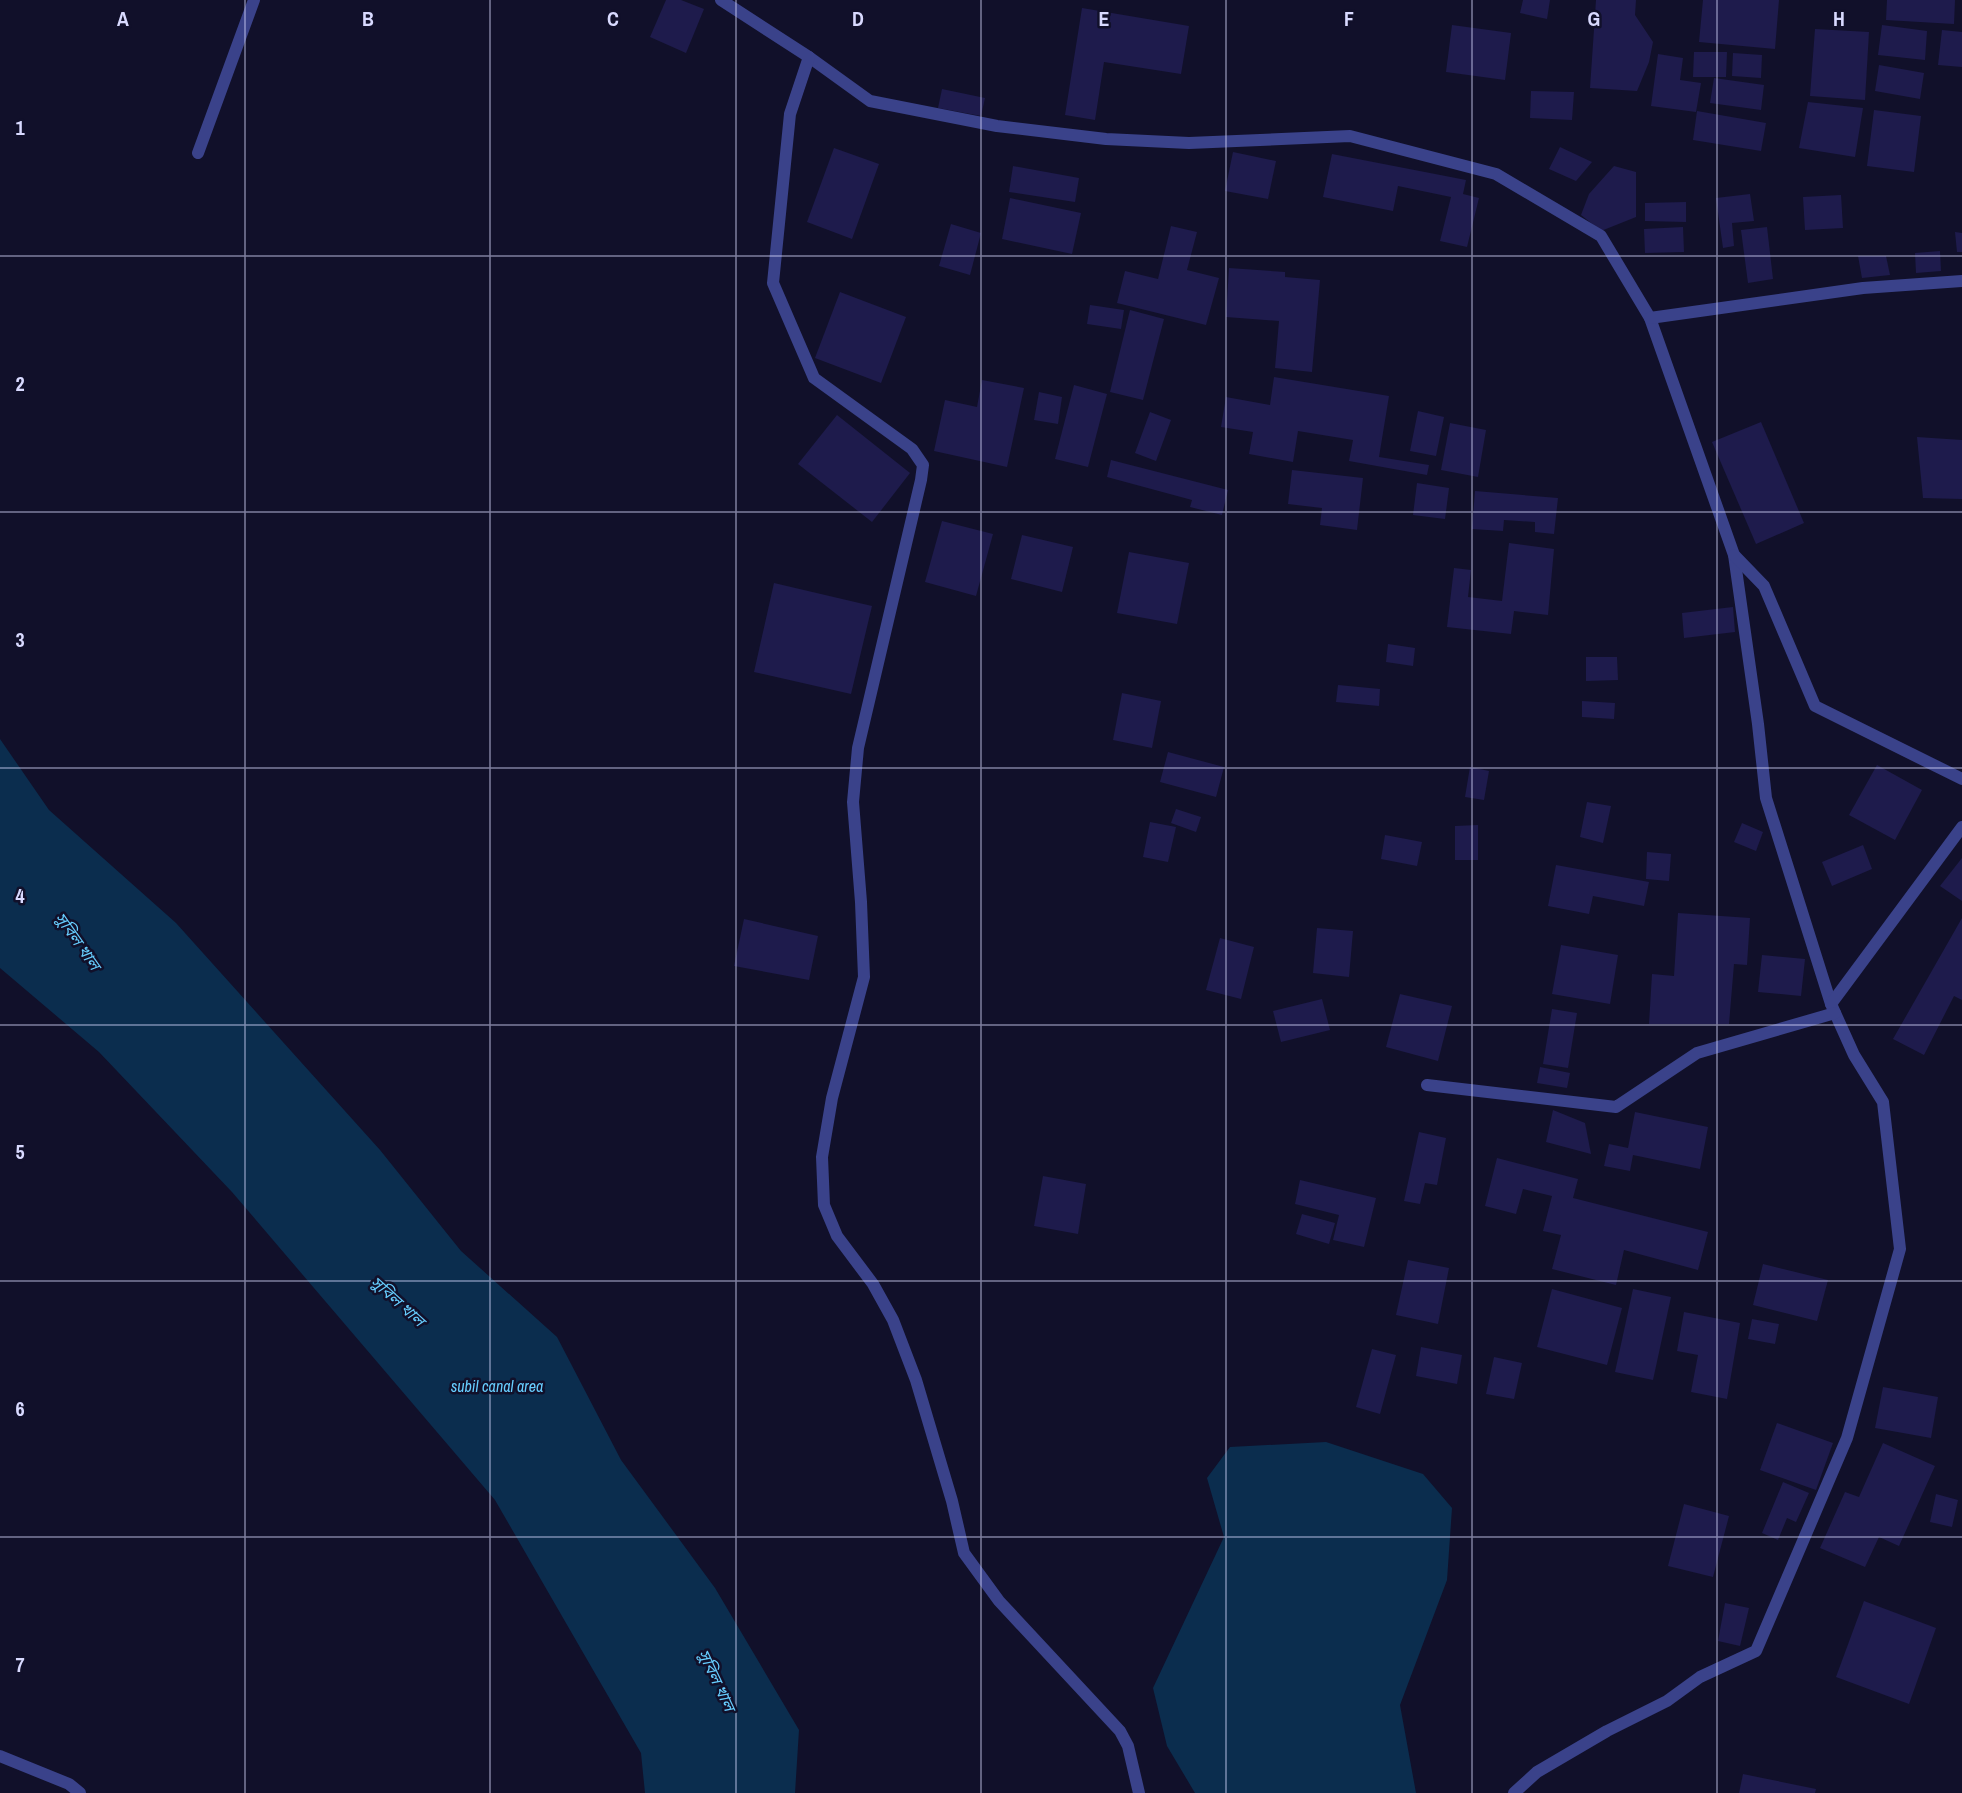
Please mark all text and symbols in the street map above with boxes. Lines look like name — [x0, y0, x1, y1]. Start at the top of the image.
text: A — [117, 5, 129, 32]
text: B — [362, 5, 374, 32]
text: C — [607, 5, 619, 32]
text: D — [852, 5, 864, 32]
text: E — [1099, 5, 1110, 32]
text: F — [1344, 5, 1354, 32]
text: G — [1588, 5, 1600, 32]
text: H — [1833, 5, 1845, 32]
text: 1 — [15, 114, 25, 141]
text: 2 — [15, 370, 25, 397]
text: 3 — [15, 626, 25, 653]
text: 4 — [15, 882, 25, 909]
water label: সুবিল খাল — [50, 908, 108, 977]
text: 5 — [15, 1138, 25, 1165]
water label: সুবিল খাল — [366, 1271, 432, 1333]
water label: subil canal area — [451, 1375, 543, 1397]
text: 6 — [15, 1395, 25, 1422]
water label: সুবিল খাল — [693, 1646, 742, 1717]
text: 7 — [15, 1651, 25, 1678]

